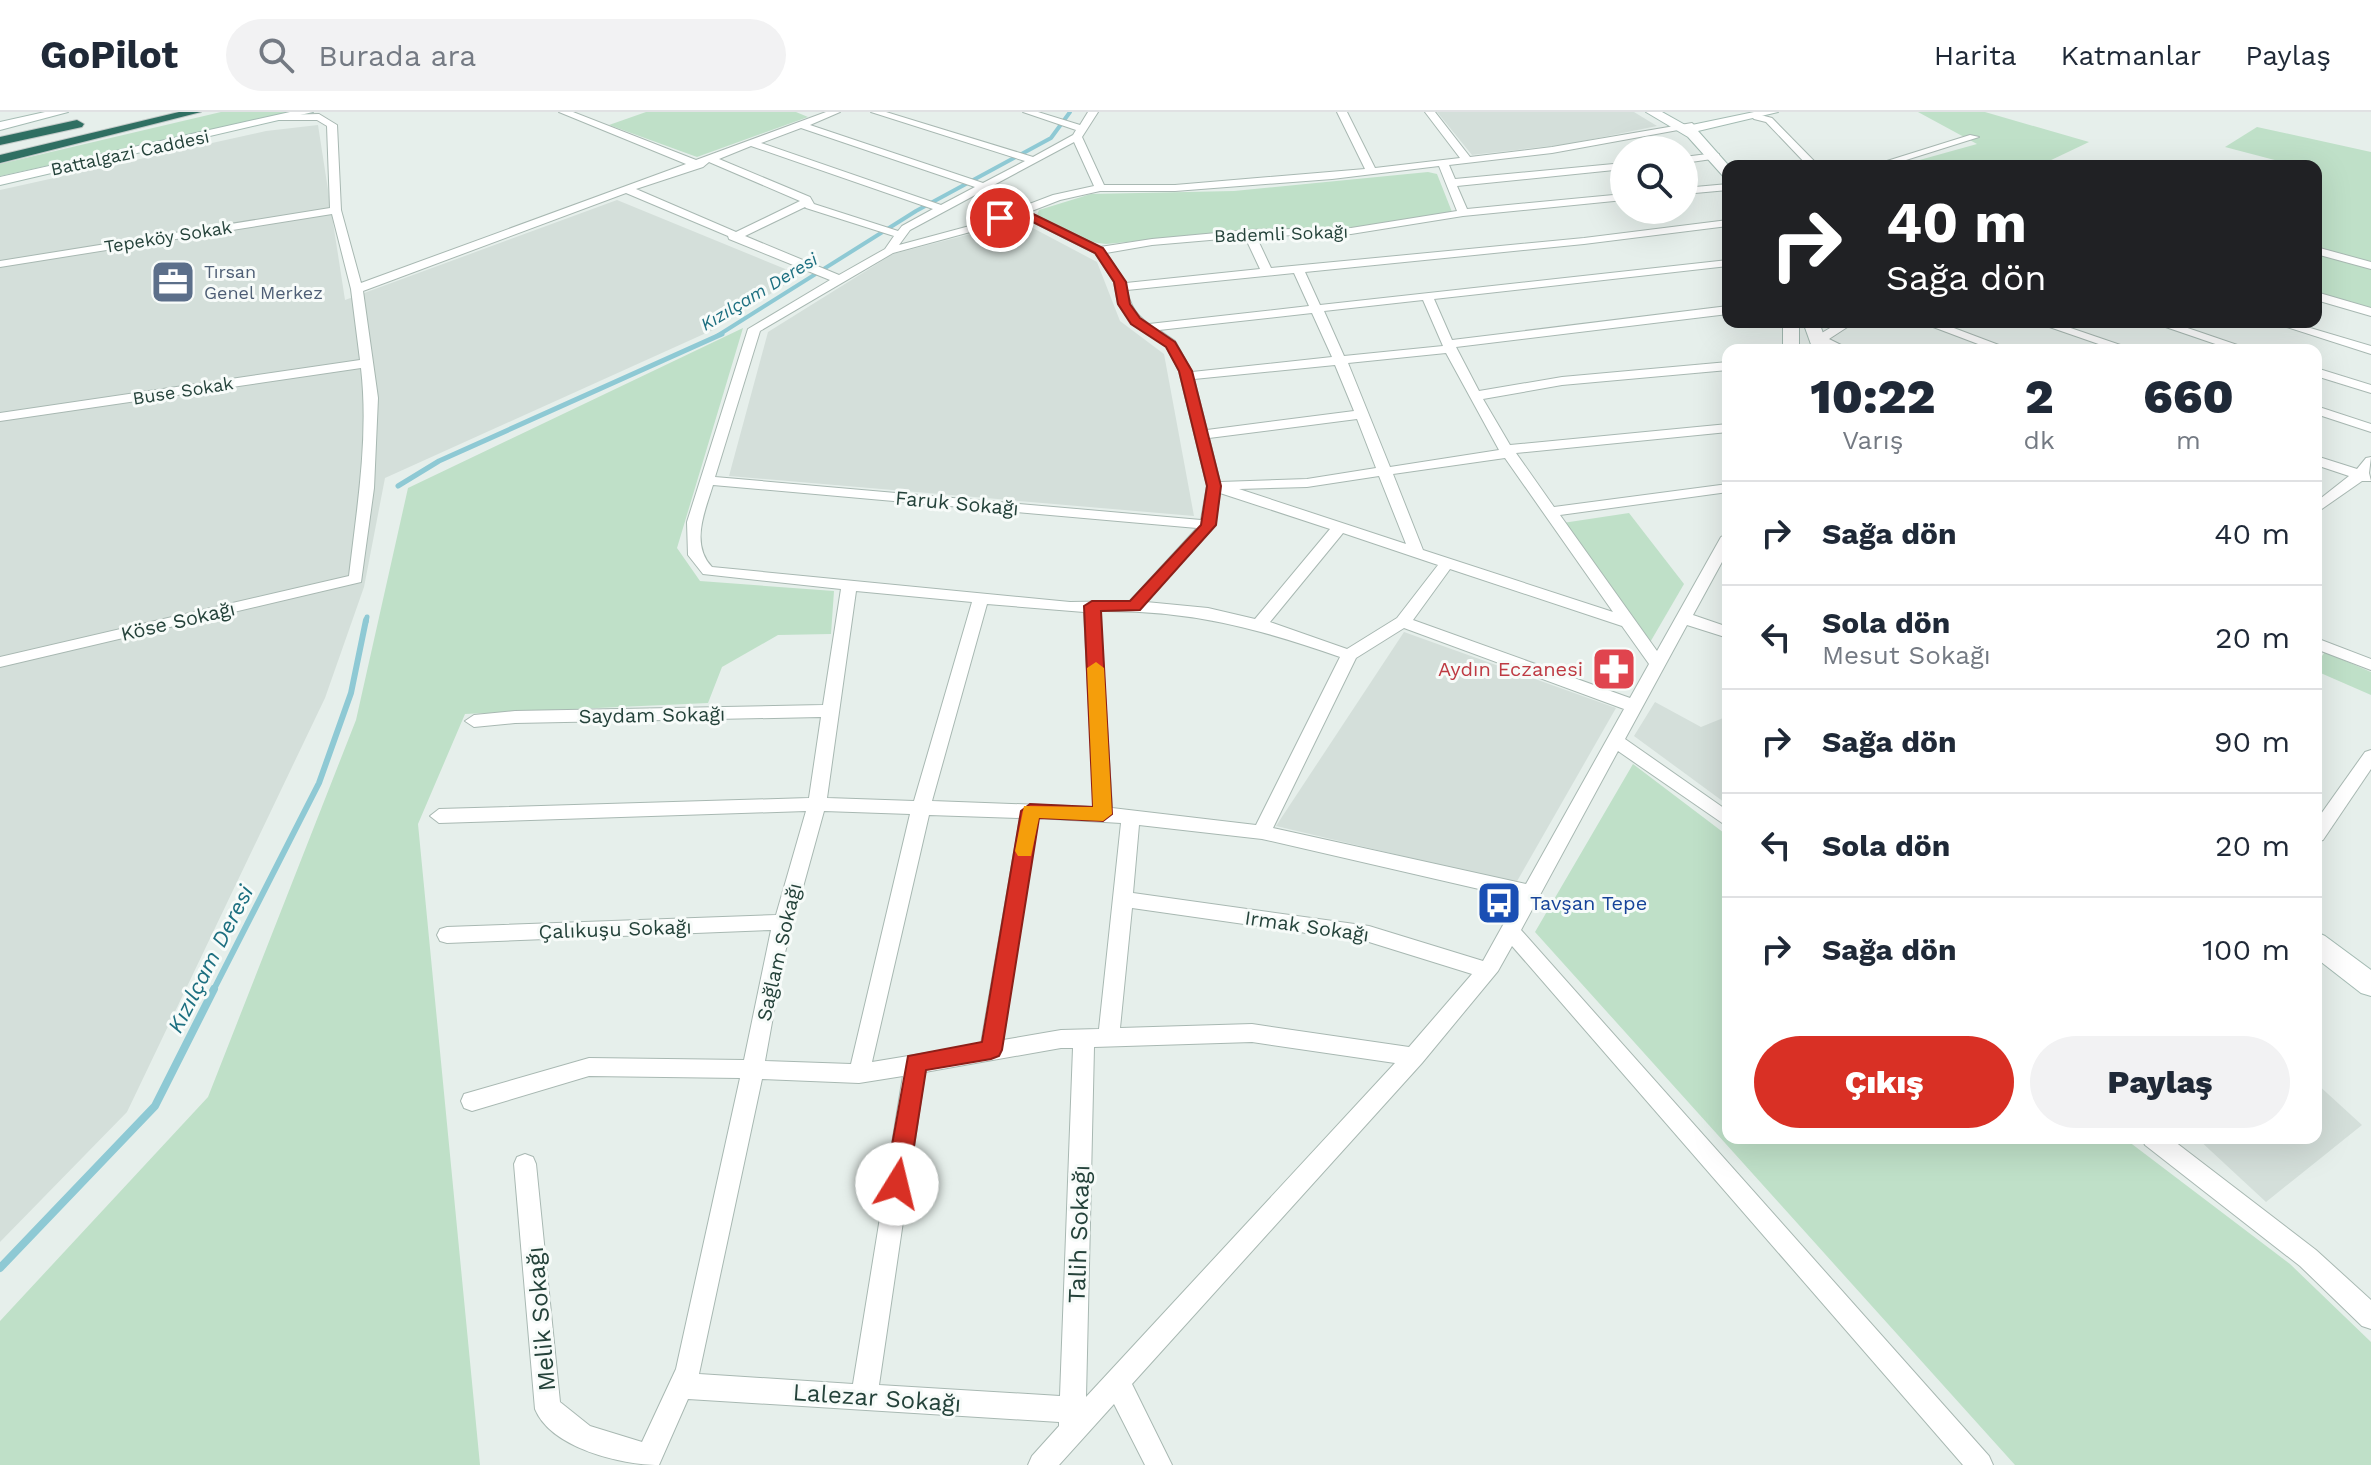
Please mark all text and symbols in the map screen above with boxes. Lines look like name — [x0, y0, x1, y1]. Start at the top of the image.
search box — [226, 19, 786, 91]
text: GoPilot — [40, 33, 178, 77]
icon: search — [254, 33, 298, 77]
text: Burada ara — [318, 38, 476, 73]
text: Harita — [1934, 39, 2017, 72]
text: Katmanlar — [2061, 39, 2201, 72]
text: Paylaş — [2245, 39, 2331, 72]
street label: Battalgazi Caddesi — [49, 125, 211, 180]
map controls — [1610, 136, 1698, 224]
button: search — [1610, 136, 1698, 224]
pin — [966, 184, 1034, 252]
text: 40 m — [1886, 190, 2027, 256]
icon: right — [1754, 192, 1858, 296]
icon: arrive — [978, 196, 1022, 240]
street label: Tepeköy Sokak — [103, 216, 233, 257]
street label: Bademli Sokağı — [1214, 221, 1348, 246]
water label: Kızılçam Deresi — [696, 248, 822, 335]
text: Sağa dön — [1886, 257, 2047, 299]
office icon: Tırsan Genel Merkez — [149, 258, 197, 306]
place label: Tırsan Genel Merkez — [204, 261, 323, 303]
text: 10:22 — [1810, 368, 1935, 425]
text: 2 — [2025, 368, 2054, 425]
text: 660 — [2143, 368, 2234, 425]
street label: Buse Sokak — [131, 372, 235, 409]
text: Varış — [1842, 425, 1903, 455]
text: dk — [2024, 425, 2055, 455]
text: m — [2176, 425, 2201, 455]
street label: Faruk Sokağı — [894, 486, 1020, 520]
icon: right — [1754, 511, 1798, 555]
text: Sağa dön — [1822, 516, 1957, 551]
text: 40 m — [2214, 516, 2290, 551]
street label: Köse Sokağı — [119, 596, 237, 646]
text: Sola dön — [1822, 605, 1950, 640]
icon: left — [1754, 615, 1798, 659]
text: 20 m — [2215, 620, 2290, 655]
text: Mesut Sokağı — [1822, 640, 1991, 670]
pharmacy icon: Aydın Eczanesi — [1590, 645, 1638, 693]
place label: Aydın Eczanesi — [1438, 657, 1583, 681]
street label: Saydam Sokağı — [578, 702, 726, 728]
icon: right — [1754, 719, 1798, 763]
text: Sağa dön — [1822, 724, 1957, 759]
text: 90 m — [2214, 724, 2290, 759]
icon: left — [1754, 823, 1798, 867]
text: Sola dön — [1822, 828, 1950, 863]
text: 20 m — [2215, 828, 2290, 863]
bus stop icon: Tavşan Tepe — [1475, 879, 1523, 927]
water label: Kızılçam Deresi — [163, 880, 259, 1037]
street label: Sağlam Sokağı — [751, 881, 807, 1023]
place label: Tavşan Tepe — [1530, 891, 1647, 915]
street label: Irmak Sokağı — [1243, 905, 1371, 947]
street label: Çalıkuşu Sokağı — [538, 914, 692, 944]
icon: right — [1754, 927, 1798, 971]
text: Sağa dön — [1822, 932, 1957, 967]
text: 100 m — [2202, 932, 2290, 967]
button: Çıkış — [1754, 1036, 2014, 1128]
button: Paylaş — [2030, 1036, 2290, 1128]
position arrow — [855, 1142, 939, 1226]
street label: Talih Sokağı — [1063, 1164, 1095, 1304]
street label: Melik Sokağı — [521, 1246, 561, 1392]
street label: Lalezar Sokağı — [792, 1378, 962, 1418]

